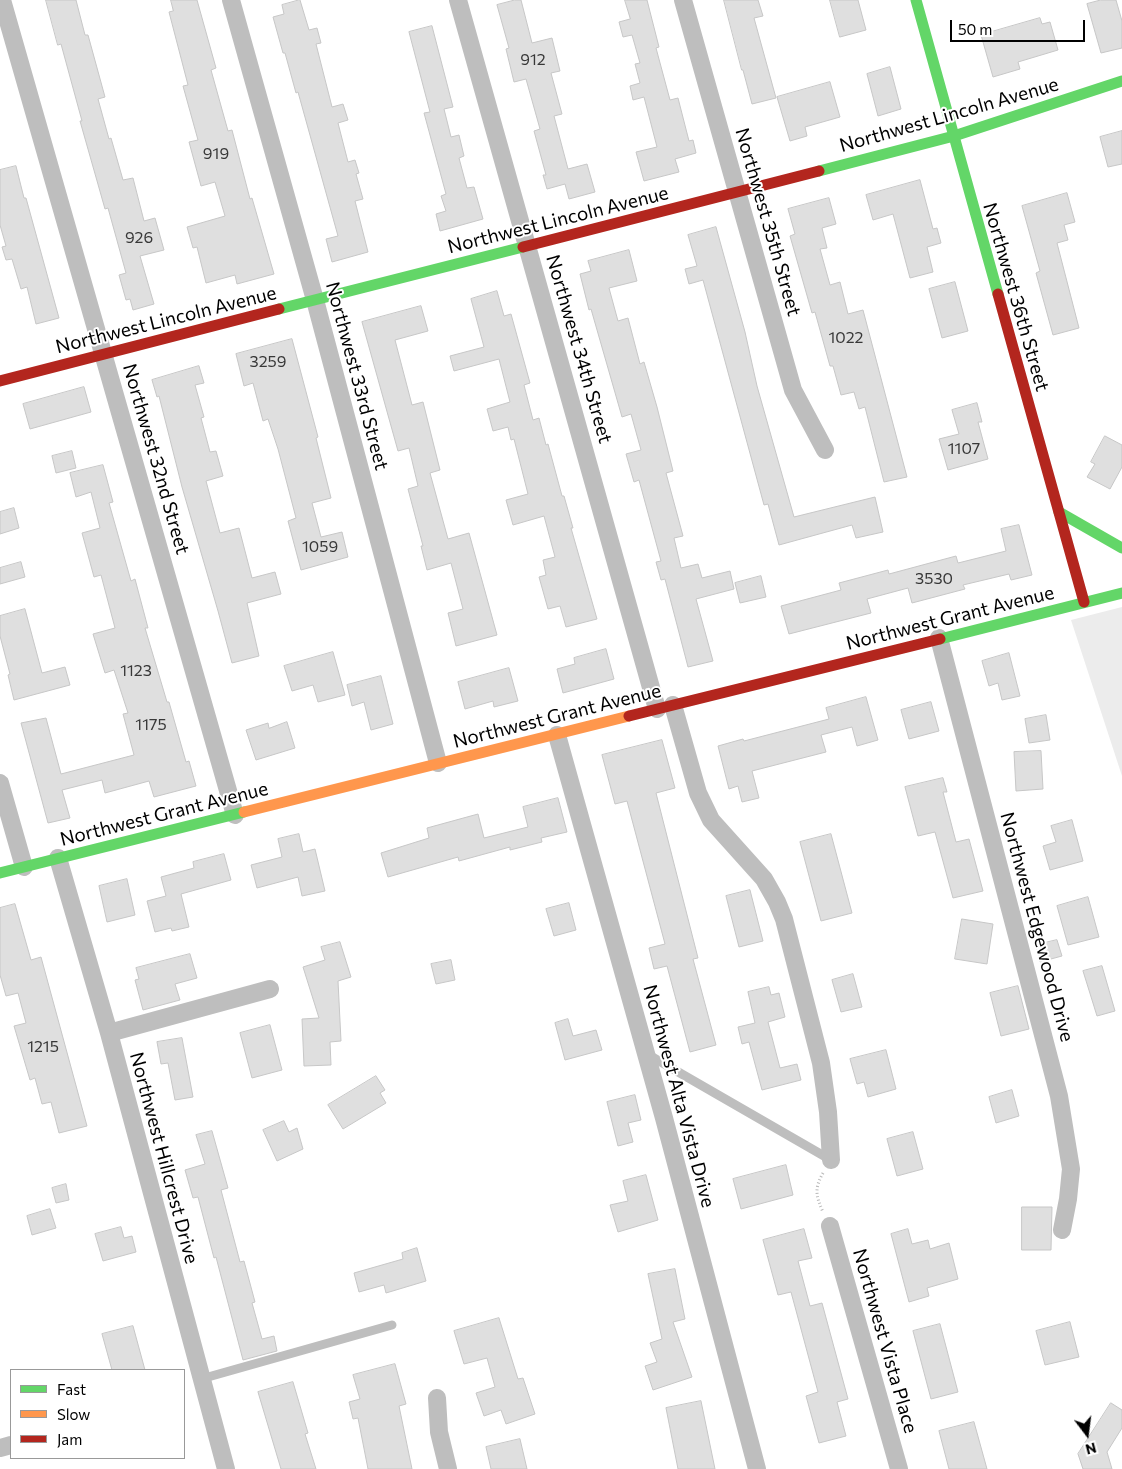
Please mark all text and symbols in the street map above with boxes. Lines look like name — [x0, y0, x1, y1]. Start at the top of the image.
scale bar — [952, 10, 1087, 42]
text: 50 m — [958, 20, 992, 38]
house number: 912 — [520, 50, 546, 70]
street label: Northwest Lincoln Avenue — [837, 73, 1061, 157]
street label: Northwest 35th Street — [730, 125, 806, 319]
house number: 919 — [203, 144, 229, 164]
street label: Northwest Lincoln Avenue — [445, 182, 671, 258]
street label: Northwest 36th Street — [978, 200, 1054, 394]
house number: 926 — [125, 228, 153, 248]
street label: Northwest 34th Street — [541, 252, 617, 446]
street label: Northwest 33rd Street — [321, 279, 393, 473]
street label: Northwest Lincoln Avenue — [53, 282, 279, 358]
house number: 1022 — [829, 328, 863, 348]
house number: 3259 — [250, 352, 286, 372]
street label: Northwest 32nd Street — [118, 361, 194, 557]
house number: 1107 — [948, 439, 980, 459]
house number: 1059 — [302, 537, 338, 557]
house number: 3530 — [915, 569, 953, 589]
street label: Northwest Grant Avenue — [844, 581, 1056, 655]
house number: 1123 — [120, 661, 152, 681]
street label: Northwest Grant Avenue — [451, 679, 663, 753]
house number: 1175 — [135, 715, 167, 735]
street label: Northwest Grant Avenue — [58, 777, 270, 851]
street label: Northwest Edgewood Drive — [995, 810, 1079, 1044]
street label: Northwest Alta Vista Drive — [638, 982, 720, 1210]
house number: 1215 — [27, 1037, 59, 1057]
street label: Northwest Hillcrest Drive — [125, 1050, 203, 1266]
street label: Northwest Vista Place — [848, 1246, 922, 1436]
legend — [10, 1369, 185, 1459]
text: Fast — [57, 1380, 86, 1398]
text: Slow — [57, 1405, 90, 1423]
north arrow — [1062, 1409, 1112, 1459]
text: Jam — [57, 1430, 82, 1448]
text: N — [1084, 1439, 1098, 1459]

